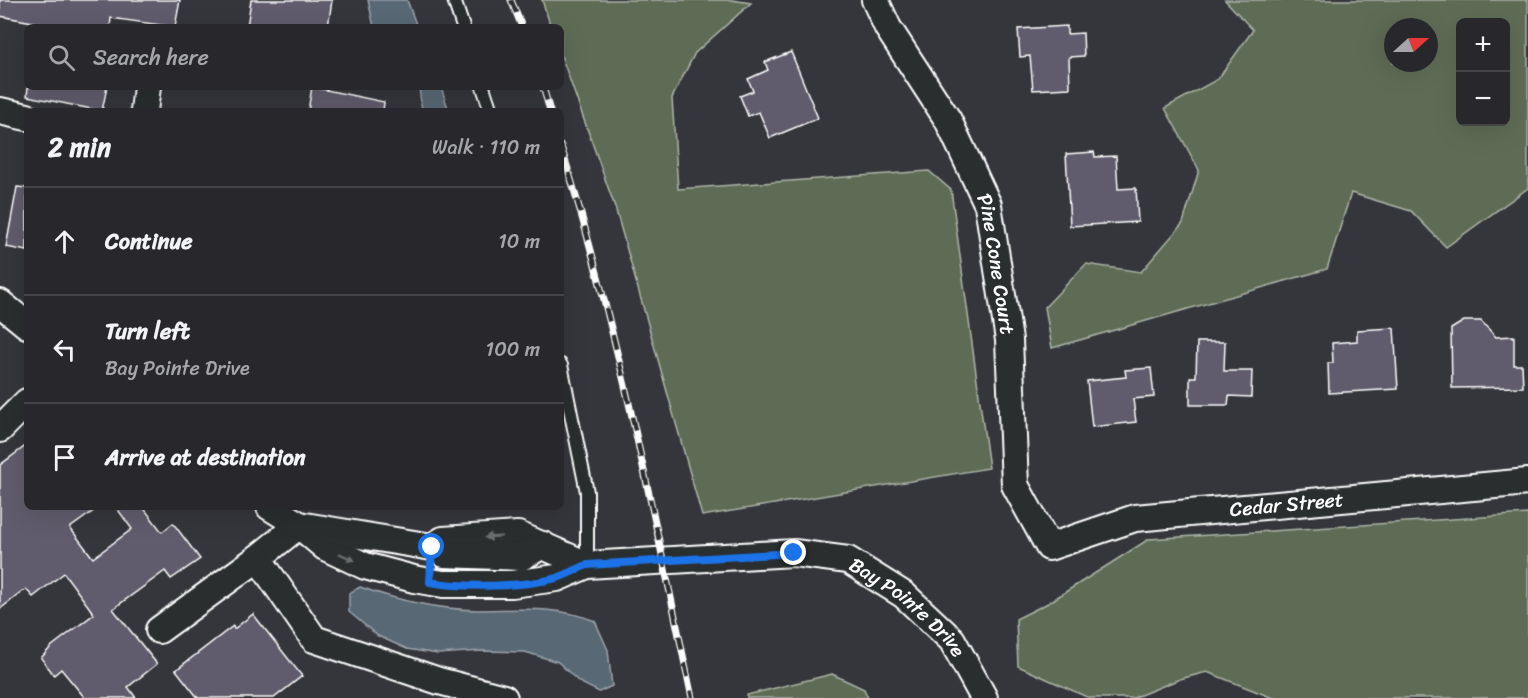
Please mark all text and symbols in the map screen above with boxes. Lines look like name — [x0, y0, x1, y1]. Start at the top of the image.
north arrow — [1384, 18, 1438, 72]
map controls — [1456, 18, 1510, 126]
button: + — [1456, 18, 1510, 72]
search box — [24, 24, 564, 90]
text: Search here — [93, 38, 209, 77]
icon: search — [45, 41, 78, 74]
button: − — [1456, 72, 1510, 126]
text: 2 min — [48, 124, 111, 170]
text: Walk · 110 m — [432, 130, 540, 165]
street label: Pine Cone Court — [967, 187, 1025, 337]
text: Continue — [105, 222, 193, 261]
text: 10 m — [498, 224, 540, 259]
icon: ahead — [48, 225, 81, 258]
text: Turn left — [105, 312, 190, 351]
text: 100 m — [486, 332, 540, 367]
icon: left — [48, 333, 81, 366]
text: Bay Pointe Drive — [105, 351, 250, 386]
text: Arrive at destination — [105, 438, 306, 477]
icon: arrive — [48, 441, 81, 474]
street label: Cedar Street — [1228, 481, 1345, 527]
one-way arrow — [483, 532, 502, 542]
route start — [418, 533, 444, 559]
route end — [780, 539, 806, 565]
street label: Bay Pointe Drive — [842, 547, 976, 664]
one-way arrow — [338, 553, 356, 563]

